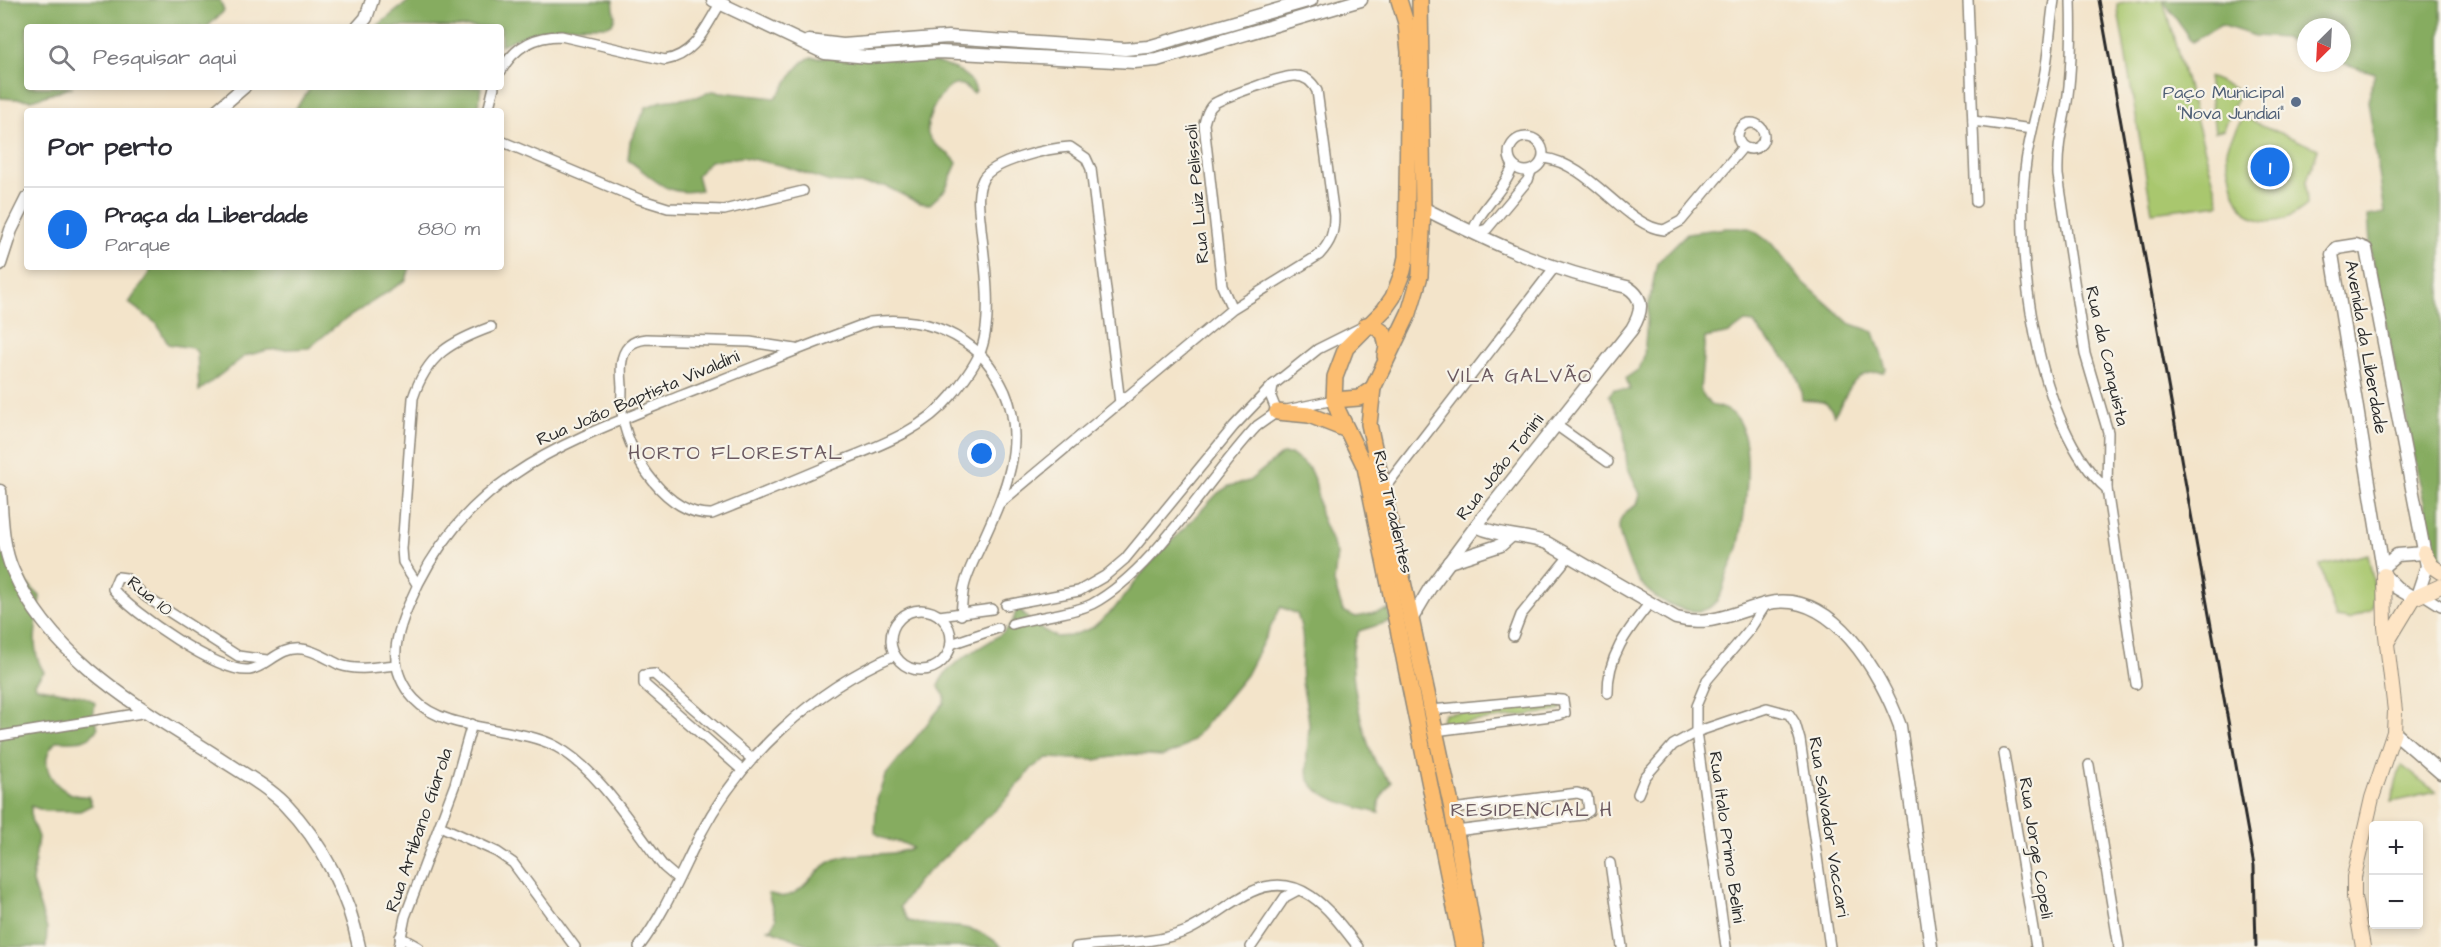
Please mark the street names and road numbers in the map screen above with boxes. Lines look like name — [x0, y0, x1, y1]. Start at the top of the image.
street label: Rua Luiz Pelissoli — [1178, 123, 1216, 264]
street label: Avenida da Liberdade — [2338, 258, 2394, 436]
street label: Rua da Conquista — [2079, 284, 2135, 428]
street label: Rua João Baptista Vivaldini — [533, 344, 744, 452]
street label: Rua João Tonini — [1450, 408, 1550, 526]
street label: Rua Tiradentes — [1367, 448, 1419, 576]
street label: Rua 10 — [122, 570, 178, 622]
street label: Rua Salvador Vaccari — [1802, 735, 1856, 919]
street label: Rua Artibano Giarola — [379, 745, 459, 915]
street label: Rua Ítalo Primo Belini — [1703, 750, 1751, 925]
street label: Rua Jorge Copeli — [2012, 776, 2060, 921]

